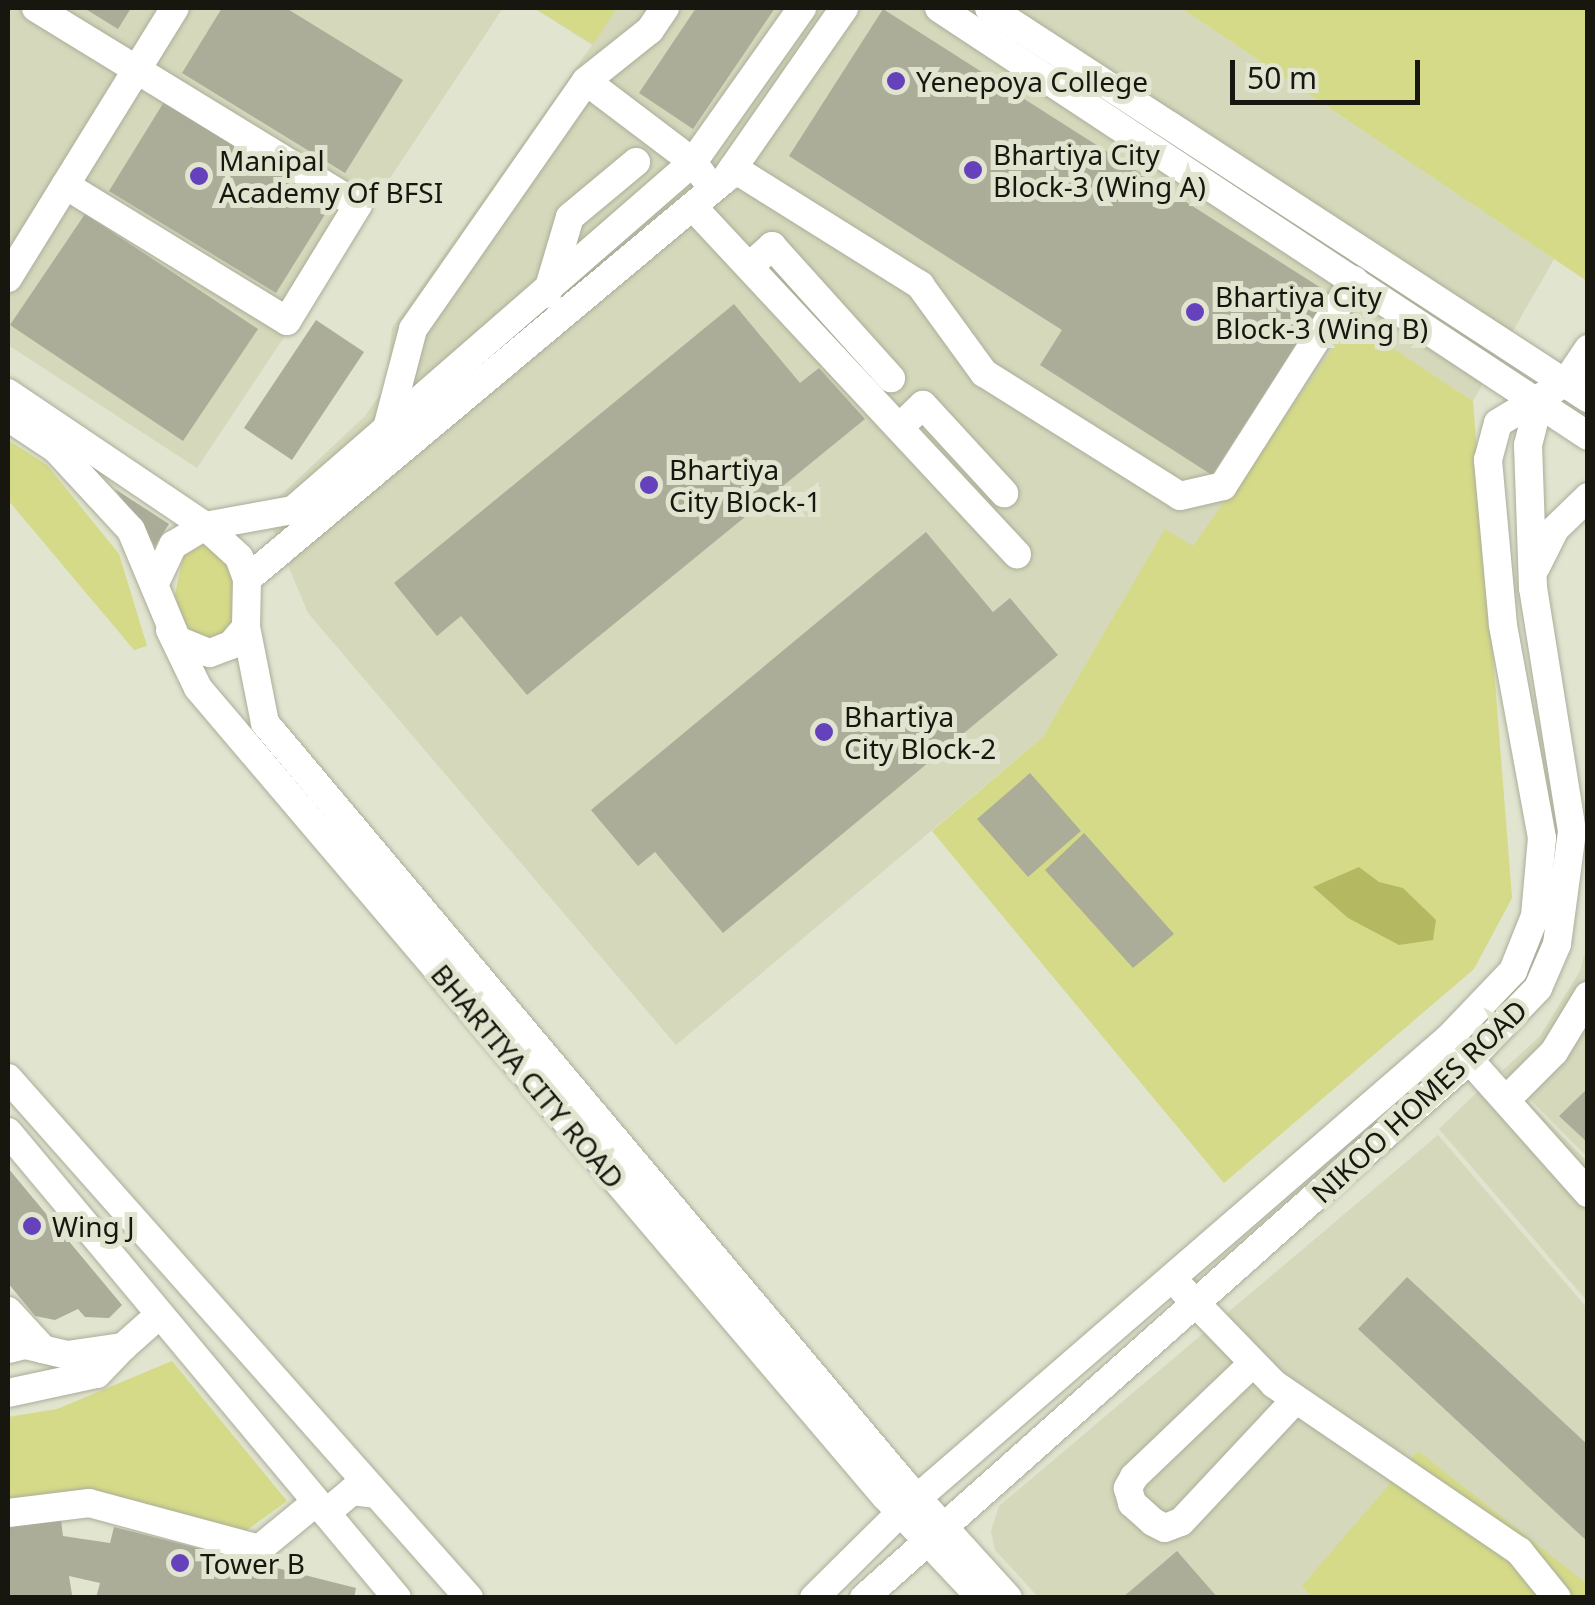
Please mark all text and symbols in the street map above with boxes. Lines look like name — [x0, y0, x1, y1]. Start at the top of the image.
scale bar — [1235, 40, 1425, 102]
text: 50 m — [1247, 57, 1317, 98]
place label: Yenepoya College — [916, 64, 1148, 98]
marker: Yenepoya College — [885, 70, 907, 92]
place label: Bhartiya City Block-3 (Wing A) — [993, 137, 1206, 203]
place label: Manipal Academy Of BFSI — [219, 143, 443, 209]
marker: Bhartiya City Block-3 (Wing A) — [962, 159, 984, 181]
marker: Manipal Academy Of BFSI — [188, 165, 210, 187]
place label: Bhartiya City Block-3 (Wing B) — [1215, 279, 1428, 345]
marker: Bhartiya City Block-3 (Wing B) — [1184, 301, 1206, 323]
place label: Bhartiya City Block-1 — [669, 452, 821, 518]
marker: Bhartiya City Block-1 — [638, 474, 660, 496]
place label: Bhartiya City Block-2 — [844, 699, 996, 765]
marker: Bhartiya City Block-2 — [813, 721, 835, 743]
street label: BHARTIYA CITY ROAD — [425, 957, 631, 1195]
street label: NIKOO HOMES ROAD — [1304, 993, 1534, 1209]
place label: Wing J — [52, 1209, 135, 1243]
marker: Wing J — [21, 1215, 43, 1237]
place label: Tower B — [200, 1546, 305, 1580]
marker: Tower B — [169, 1552, 191, 1574]

